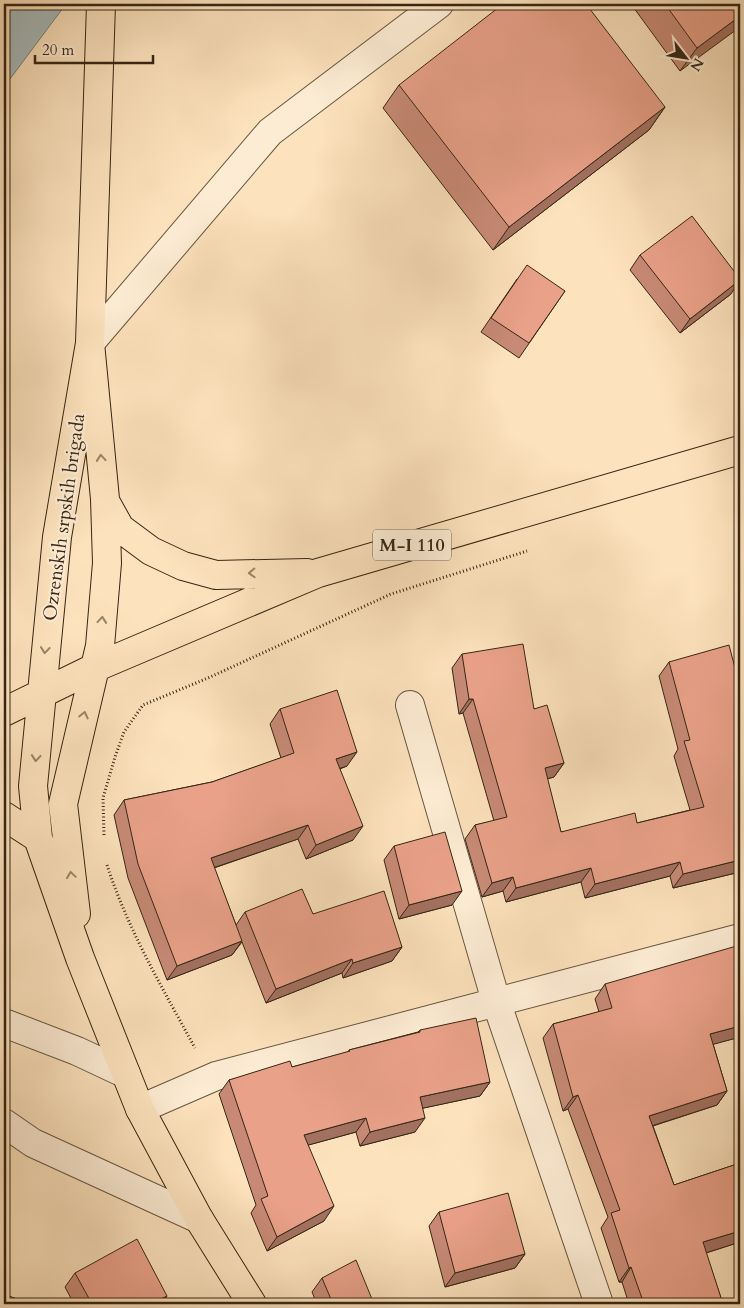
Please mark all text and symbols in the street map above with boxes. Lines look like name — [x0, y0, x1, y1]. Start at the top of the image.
scale bar — [35, 32, 152, 64]
north arrow — [662, 32, 712, 82]
text: 20 m — [42, 40, 74, 60]
text: N — [685, 54, 708, 75]
street label: Ozrenskih srpskih brigada — [37, 412, 91, 622]
one-way arrow — [96, 454, 107, 462]
road number: M-I 110 — [373, 530, 451, 560]
one-way arrow — [248, 568, 256, 579]
one-way arrow — [96, 616, 107, 624]
one-way arrow — [40, 647, 51, 655]
one-way arrow — [78, 711, 89, 720]
one-way arrow — [30, 754, 41, 762]
one-way arrow — [66, 871, 77, 879]

